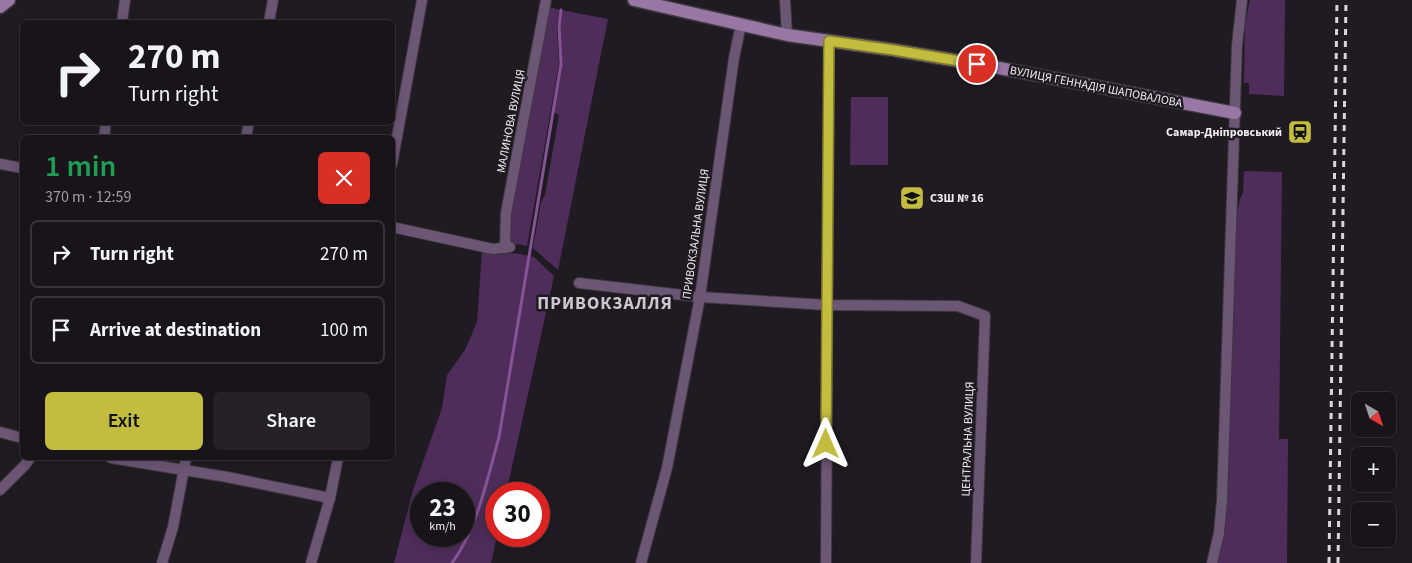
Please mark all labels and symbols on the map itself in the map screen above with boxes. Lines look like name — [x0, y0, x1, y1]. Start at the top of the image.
pin — [956, 43, 998, 85]
street label: ВУЛИЦЯ ГЕННАДІЯ ШАПОВАЛОВА — [1008, 62, 1184, 112]
street label: МАЛИНОВА ВУЛИЦЯ — [493, 68, 529, 174]
station icon: Самар-Дніпровський — [1287, 119, 1313, 145]
place label: Самар-Дніпровський — [1166, 124, 1282, 141]
street label: ПРИВОКЗАЛЬНА ВУЛИЦЯ — [678, 168, 714, 300]
school or university icon: СЗШ № 16 — [899, 185, 925, 211]
place label: СЗШ № 16 — [930, 190, 984, 207]
district label: ПРИВОКЗАЛЛЯ — [537, 291, 673, 316]
street label: ЦЕНТРАЛЬНА ВУЛИЦЯ — [958, 381, 978, 497]
north arrow — [1351, 392, 1396, 438]
position arrow — [799, 417, 851, 469]
speed limit sign: 30 — [485, 482, 550, 547]

